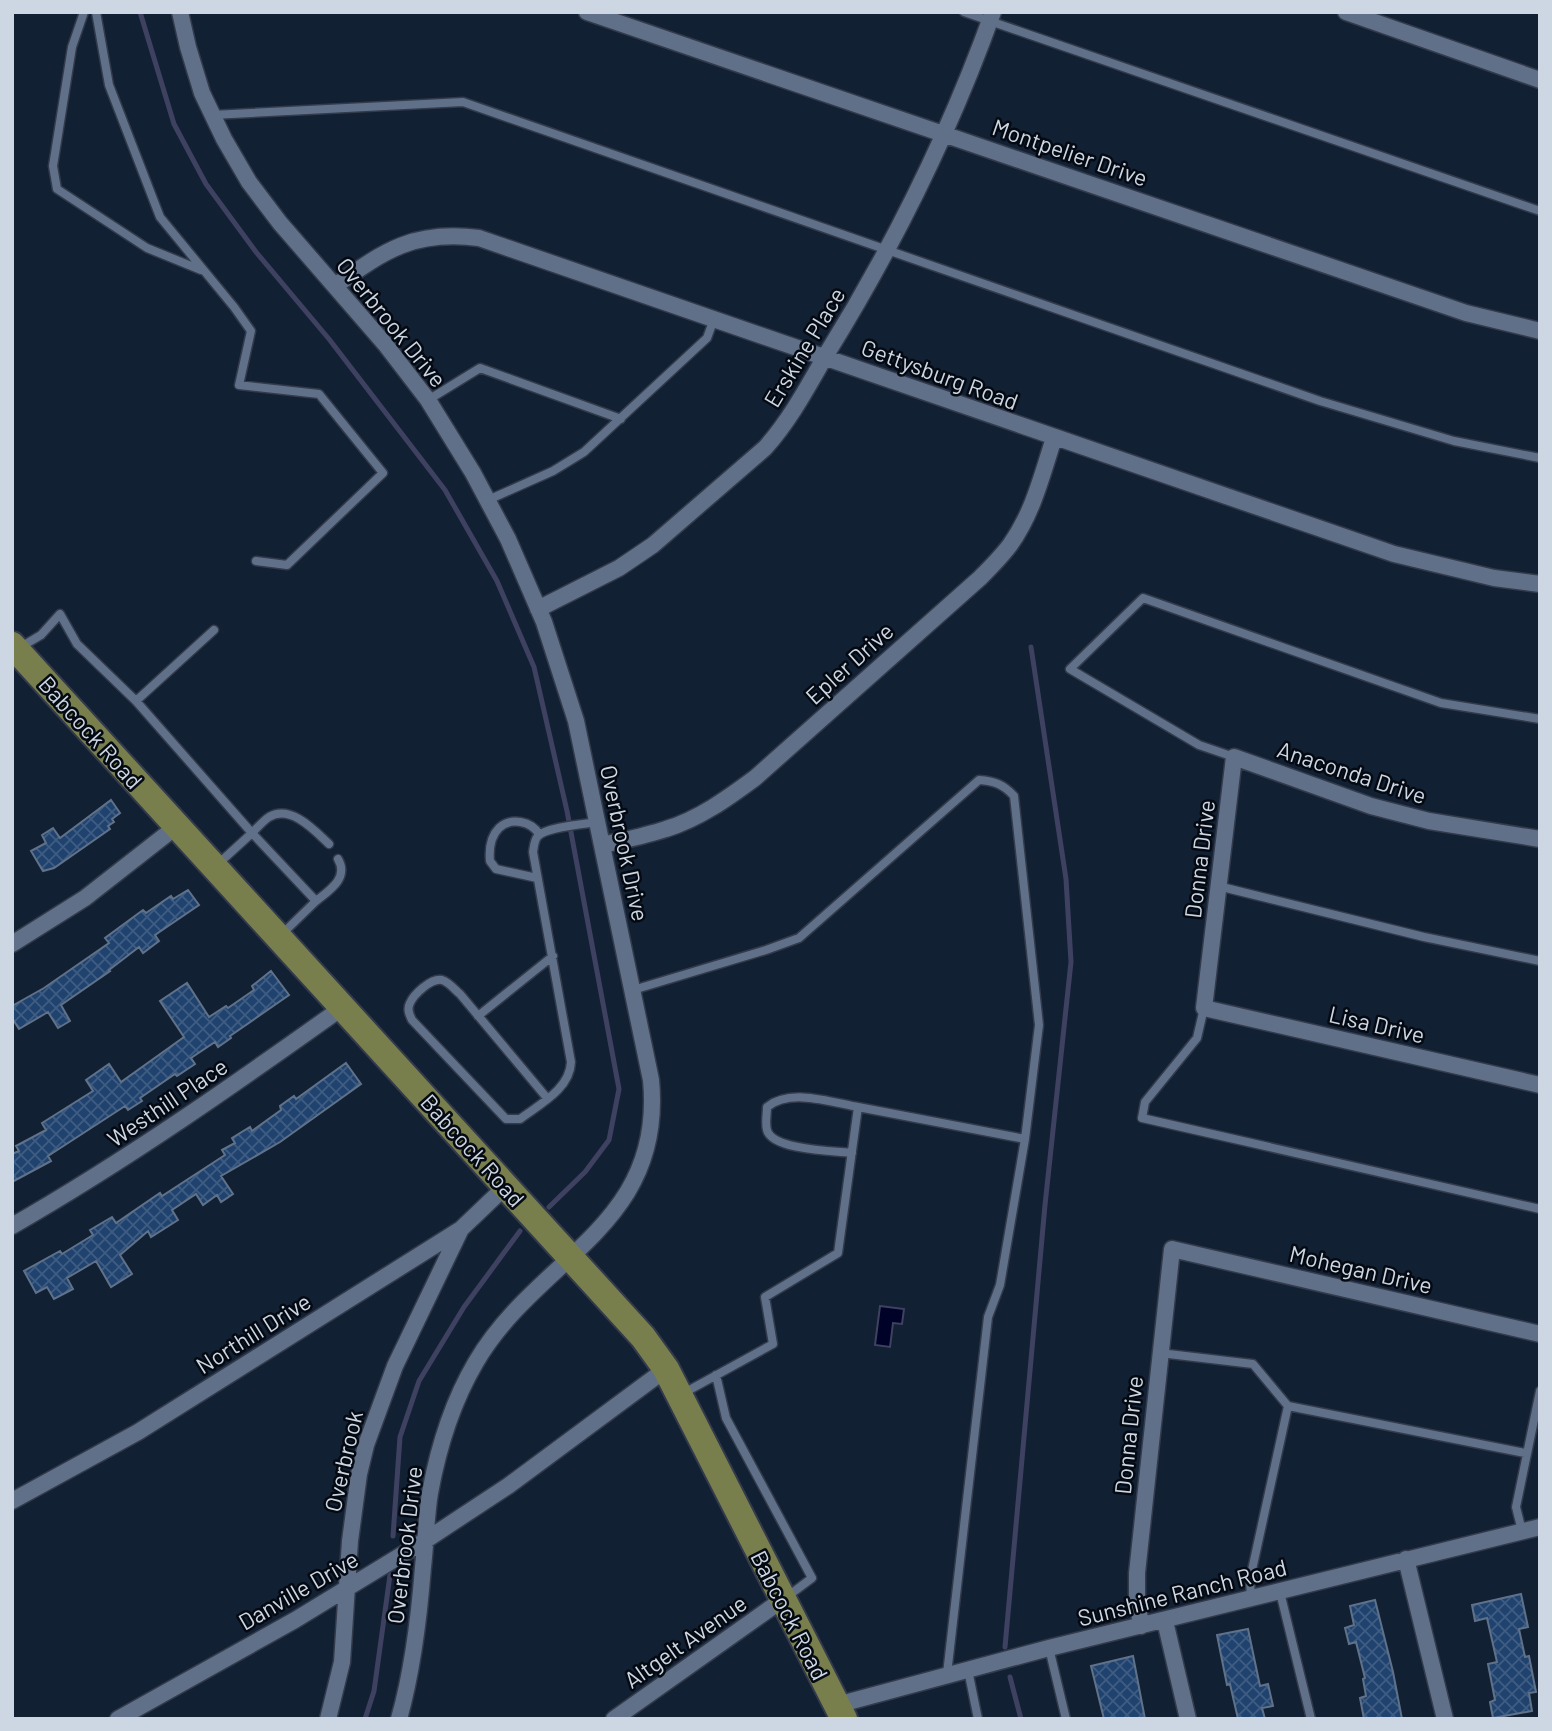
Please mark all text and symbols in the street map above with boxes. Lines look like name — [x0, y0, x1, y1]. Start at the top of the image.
street label: Montpelier Drive — [989, 112, 1151, 192]
street label: Overbrook Drive — [331, 252, 453, 392]
street label: Erskine Place — [757, 282, 851, 412]
street label: Gettysburg Road — [858, 333, 1022, 415]
street label: Epler Drive — [799, 616, 899, 710]
street label: Babcock Road — [33, 670, 149, 794]
street label: Anaconda Drive — [1274, 735, 1430, 809]
street label: Overbrook Drive — [595, 762, 655, 924]
street label: Donna Drive — [1178, 798, 1220, 920]
street label: Lisa Drive — [1326, 999, 1428, 1049]
street label: Westhill Place — [102, 1052, 232, 1152]
street label: Babcock Road — [415, 1088, 531, 1212]
street label: Mohegan Drive — [1287, 1239, 1435, 1299]
street label: Northill Drive — [191, 1287, 315, 1379]
street label: Donna Drive — [1108, 1374, 1148, 1496]
street label: Overbrook — [318, 1408, 368, 1514]
street label: Overbrook Drive — [380, 1465, 428, 1625]
street label: Danville Drive — [233, 1545, 363, 1635]
street label: Babcock Road — [745, 1545, 835, 1685]
street label: Sunshine Ranch Road — [1075, 1552, 1289, 1632]
street label: Altgelt Avenue — [618, 1588, 752, 1694]

